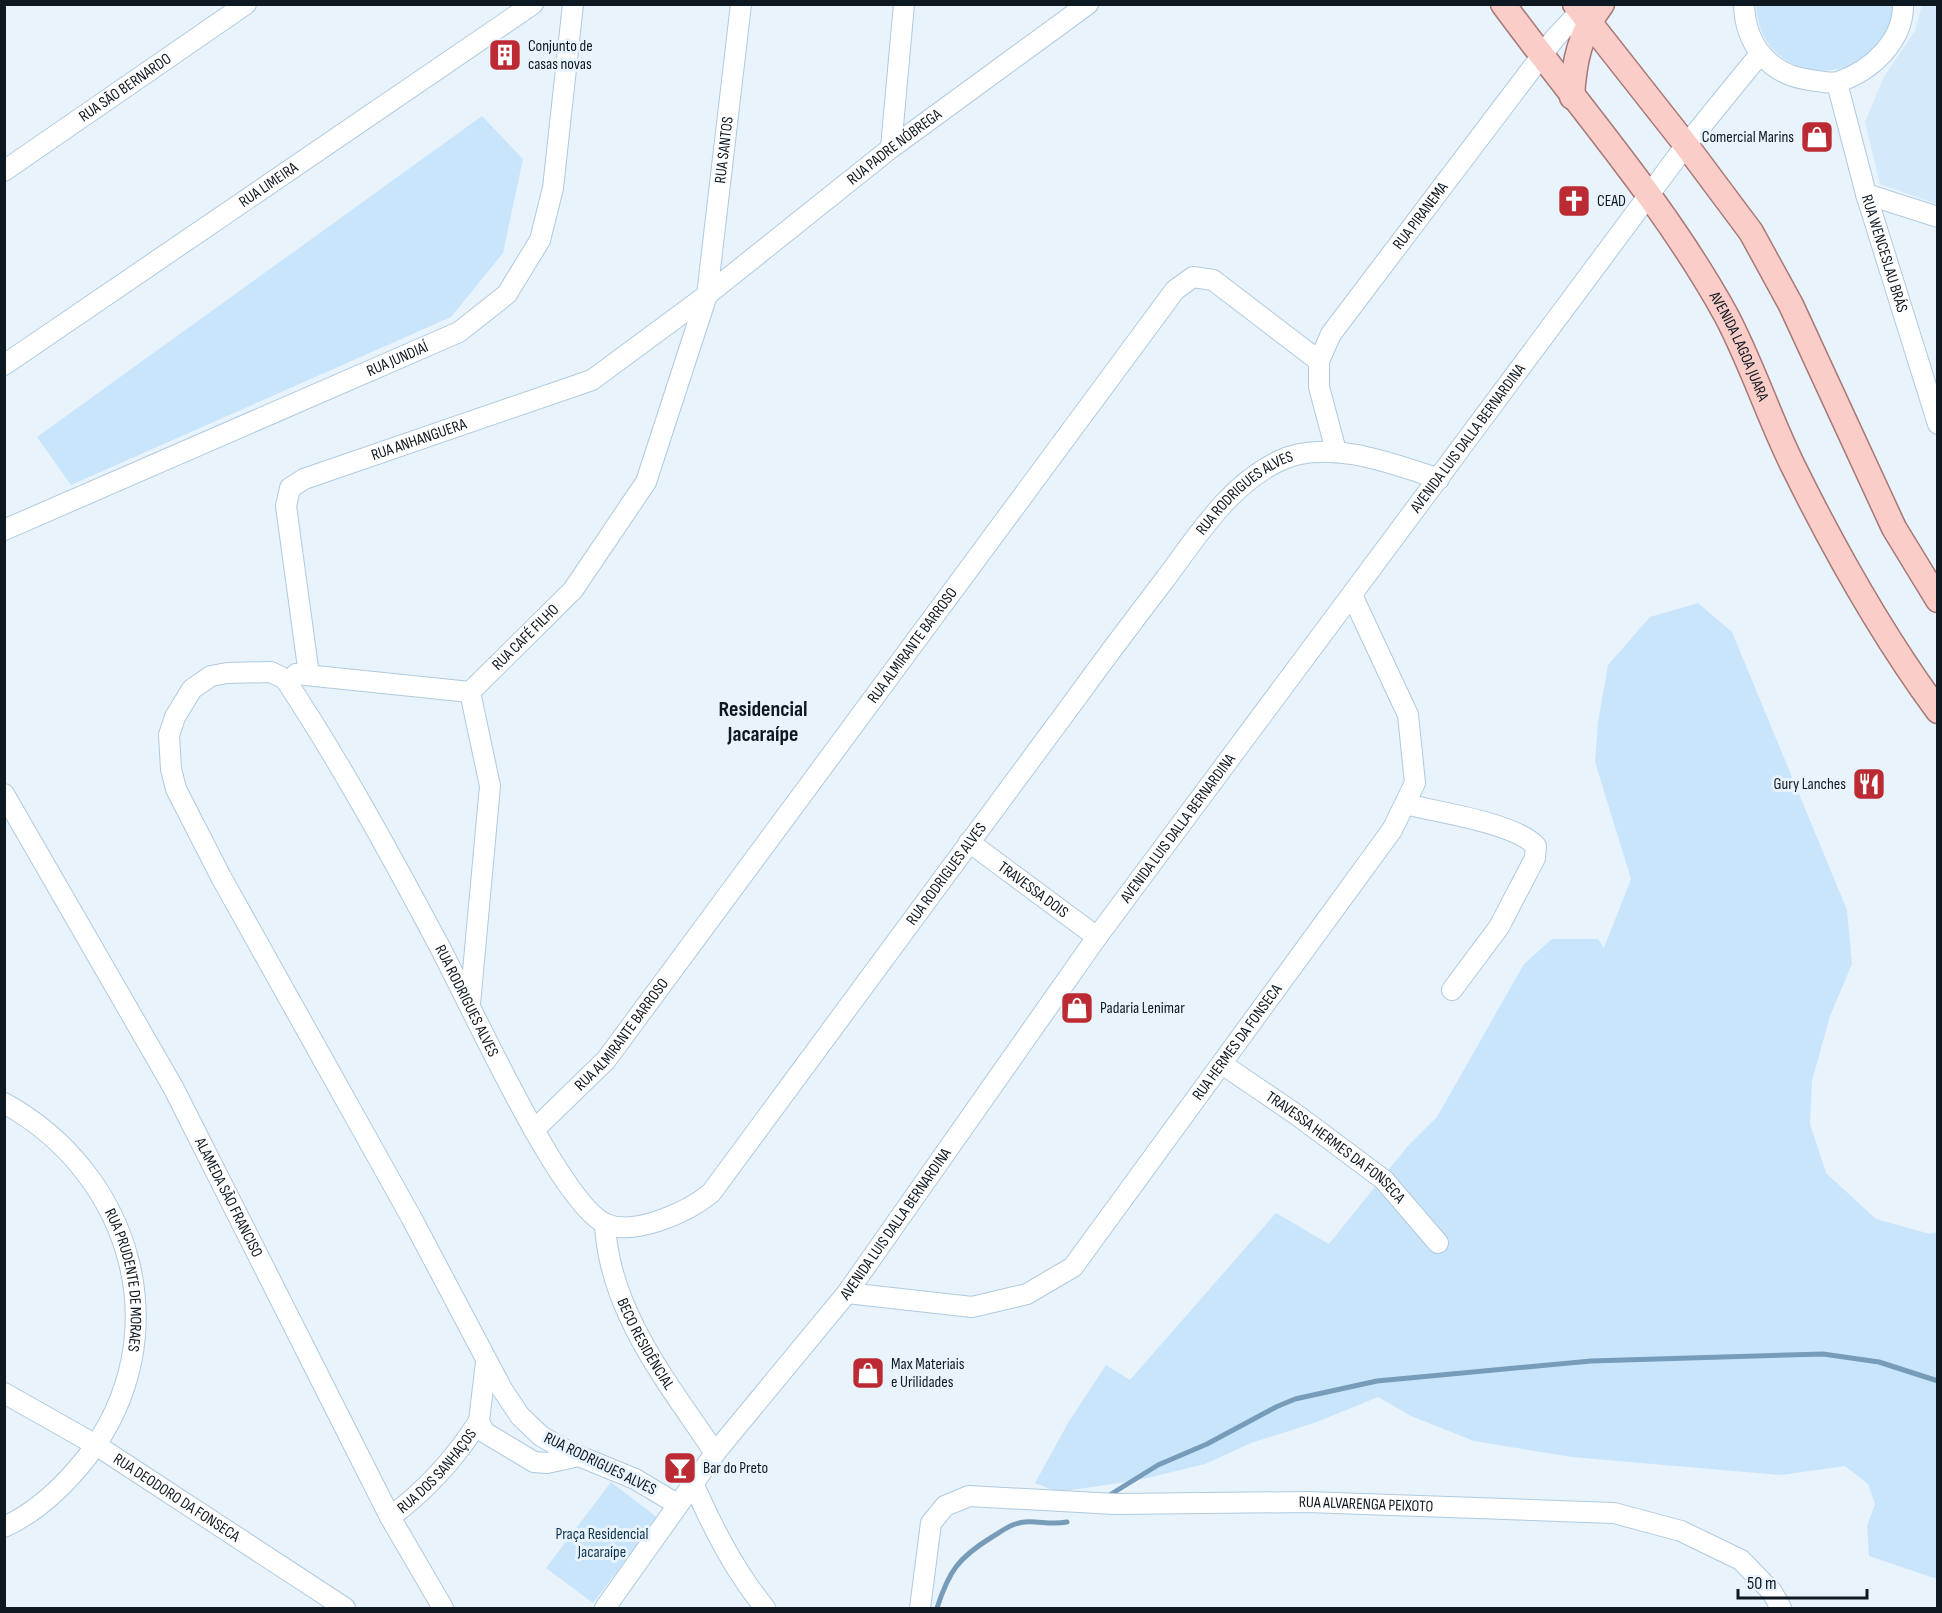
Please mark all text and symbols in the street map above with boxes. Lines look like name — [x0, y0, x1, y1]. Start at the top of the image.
building icon: Conjunto de casas novas — [487, 37, 523, 73]
place label: Conjunto de casas novas — [528, 37, 593, 74]
street label: RUA SÃO BERNARDO — [75, 49, 175, 126]
street label: RUA PADRE NÓBREGA — [843, 105, 945, 189]
street label: RUA SANTOS — [711, 115, 737, 185]
shop icon: Comercial Marins — [1799, 119, 1835, 155]
place label: Comercial Marins — [1702, 128, 1794, 147]
street label: RUA LIMEIRA — [235, 158, 302, 211]
street label: RUA PIRANEMA — [1389, 178, 1452, 253]
church icon: CEAD — [1556, 183, 1592, 219]
place label: CEAD — [1597, 192, 1626, 211]
street label: RUA WENCESLAU BRÁS — [1857, 192, 1912, 315]
street label: AVENIDA LAGOA JUARA — [1705, 287, 1773, 404]
street label: RUA JUNDIAÍ — [364, 337, 431, 381]
street label: AVENIDA LUIS DALLA BERNARDINA — [1406, 360, 1529, 517]
street label: RUA ANHANGUERA — [369, 414, 469, 465]
street label: RUA RODRIGUES ALVES — [1192, 447, 1296, 539]
street label: RUA ALMIRANTE BARROSO — [863, 584, 961, 707]
street label: RUA CAFÉ FILHO — [488, 600, 563, 674]
district label: Residencial Jacaraípe — [719, 696, 807, 748]
street label: AVENIDA LUIS DALLA BERNARDINA — [1116, 750, 1239, 907]
restaurant icon: Gury Lanches — [1851, 766, 1887, 802]
place label: Gury Lanches — [1774, 775, 1846, 794]
street label: RUA RODRIGUES ALVES — [902, 819, 990, 929]
street label: TRAVESSA DOIS — [994, 857, 1072, 922]
street label: RUA RODRIGUES ALVES — [431, 942, 503, 1060]
street label: RUA ALMIRANTE BARROSO — [571, 975, 673, 1095]
street label: RUA HERMES DA FONSECA — [1188, 980, 1286, 1104]
shop icon: Padaria Lenimar — [1059, 990, 1095, 1026]
place label: Padaria Lenimar — [1100, 999, 1185, 1018]
street label: TRAVESSA HERMES DA FONSECA — [1262, 1087, 1409, 1207]
street label: ALAMEDA SÃO FRANCISO — [190, 1134, 267, 1260]
street label: AVENIDA LUIS DALLA BERNARDINA — [835, 1144, 955, 1304]
street label: RUA PRUDENTE DE MORAES — [101, 1205, 145, 1353]
street label: BECO RESIDÊNCIAL — [613, 1295, 679, 1393]
shop icon: Max Materiais e Urilidades — [850, 1355, 886, 1391]
place label: Max Materiais e Urilidades — [891, 1355, 965, 1392]
street label: RUA DOS SANHAÇOS — [393, 1425, 481, 1517]
street label: RUA RODRIGUES ALVES — [541, 1429, 659, 1499]
street label: RUA DEODORO DA FONSECA — [110, 1449, 244, 1546]
bar icon: Bar do Preto — [662, 1450, 698, 1486]
place label: Bar do Preto — [703, 1459, 768, 1478]
street label: RUA ALVARENGA PEIXOTO — [1299, 1492, 1434, 1516]
park label: Praça Residencial Jacaraípe — [556, 1525, 648, 1562]
scale bar — [1738, 1562, 1867, 1600]
text: 50 m — [1747, 1573, 1777, 1594]

